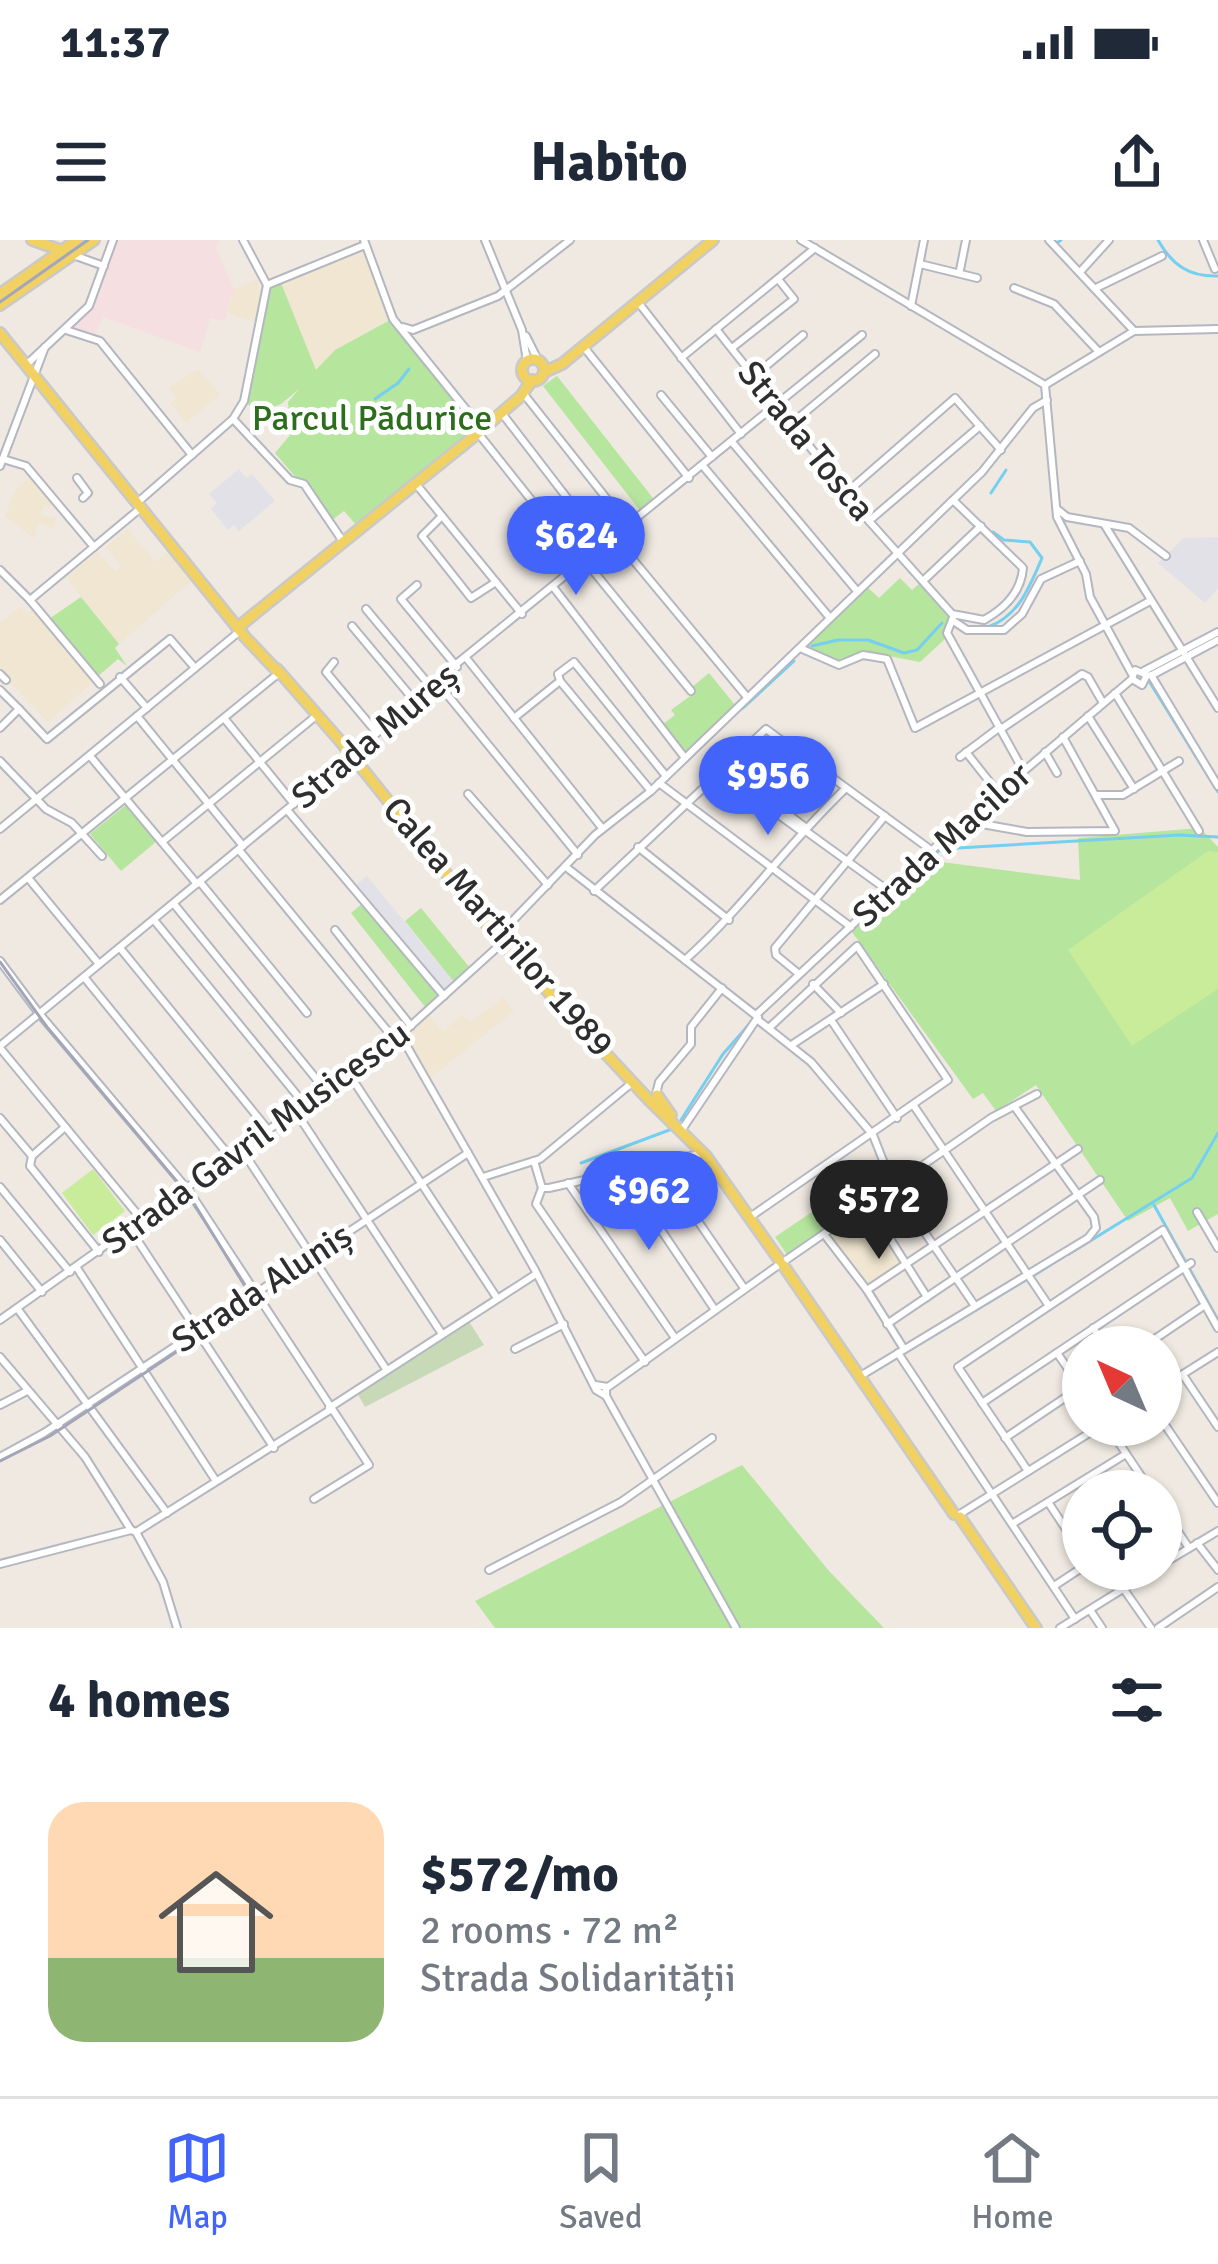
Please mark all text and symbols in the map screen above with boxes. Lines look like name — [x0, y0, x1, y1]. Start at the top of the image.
text: 11:37 — [60, 15, 170, 70]
icon: menu — [48, 129, 114, 195]
text: Habito — [530, 129, 688, 196]
icon: share — [1104, 129, 1170, 195]
street label: Strada Tosca — [728, 352, 884, 530]
park label: Parcul Pădurice — [252, 396, 492, 441]
pin: $624 — [505, 496, 647, 598]
text: $624 — [534, 511, 618, 559]
street label: Strada Mureș — [282, 653, 468, 819]
pin: $956 — [697, 736, 839, 838]
text: $956 — [726, 751, 810, 799]
street label: Strada Macilor — [843, 752, 1041, 937]
street label: Calea Martirilor 1989 — [373, 788, 623, 1066]
street label: Strada Gavril Musicescu — [93, 1011, 419, 1265]
pin: $962 — [578, 1151, 720, 1253]
pin: $572 — [808, 1160, 950, 1262]
text: $962 — [607, 1166, 691, 1214]
text: $572 — [837, 1175, 921, 1223]
street label: Strada Aluniș — [164, 1213, 360, 1363]
north arrow — [1062, 1326, 1182, 1446]
map controls — [1062, 1326, 1182, 1590]
button: locate — [1062, 1470, 1182, 1590]
icon: filters — [1104, 1667, 1170, 1733]
text: 4 homes — [48, 1669, 230, 1732]
text: $572/mo — [420, 1843, 619, 1906]
icon: home — [144, 1850, 288, 1994]
text: 2 rooms · 72 m² — [420, 1906, 679, 1954]
text: Strada Solidarității — [420, 1954, 736, 2002]
tab: Map — [164, 2125, 230, 2238]
tab: Saved — [559, 2125, 642, 2238]
tab: Home — [971, 2125, 1054, 2238]

